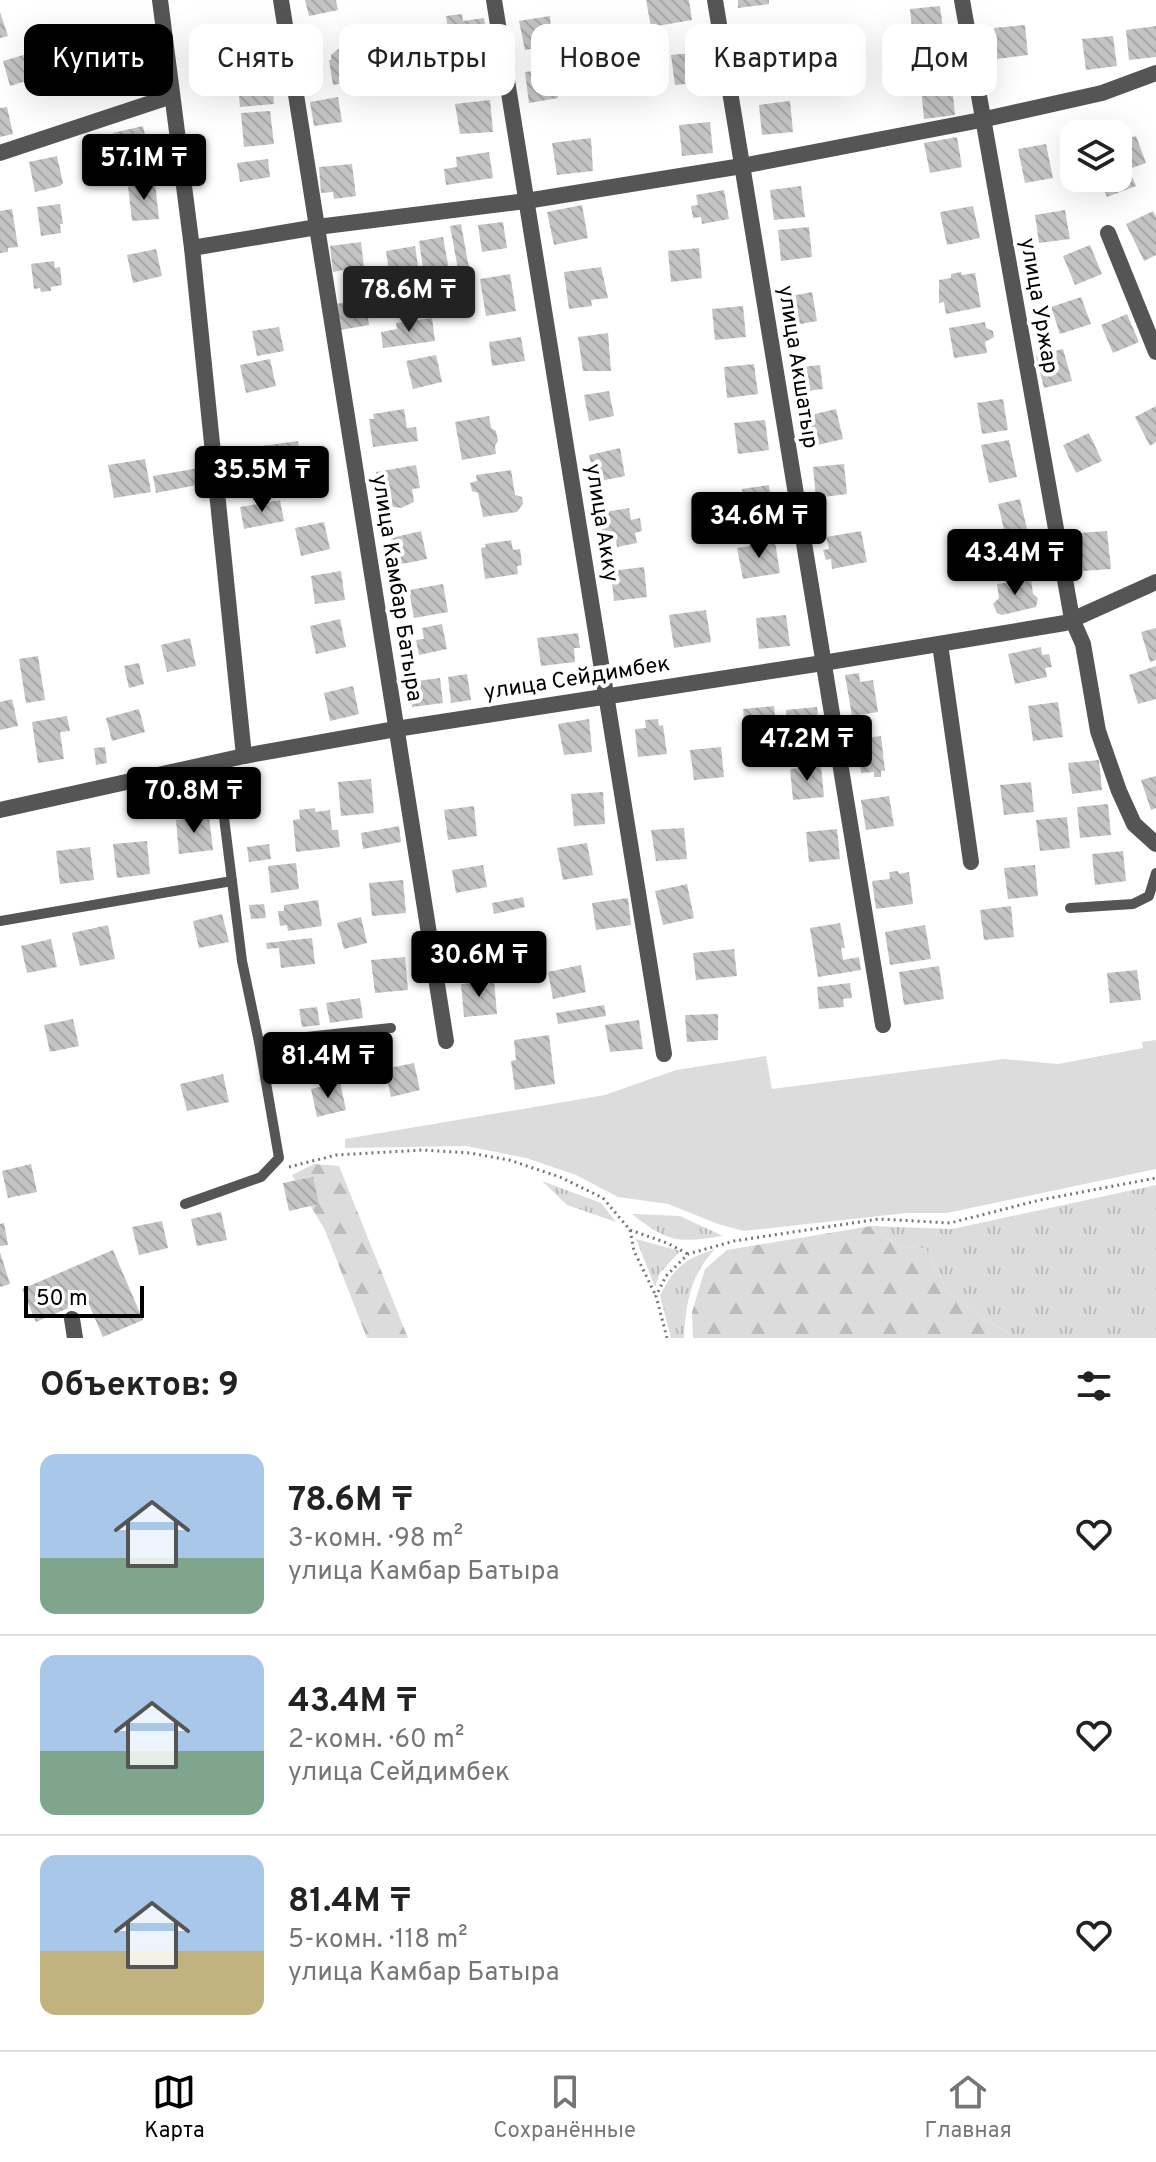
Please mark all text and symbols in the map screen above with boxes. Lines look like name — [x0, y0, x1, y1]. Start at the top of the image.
chip: Купить — [24, 24, 173, 96]
chip: Снять — [189, 24, 323, 96]
chip: Фильтры — [339, 24, 515, 96]
chip: Новое — [531, 24, 669, 96]
chip: Квартира — [685, 24, 866, 96]
chip: Дом — [882, 24, 997, 96]
map controls — [1060, 120, 1132, 192]
button: layers — [1060, 120, 1132, 192]
pin: 57.1M ₸ — [70, 134, 218, 202]
text: 57.1M ₸ — [100, 143, 188, 176]
street label: улица Уржар — [1013, 236, 1063, 376]
pin: 78.6M ₸ — [335, 266, 483, 334]
text: 78.6M ₸ — [361, 275, 457, 308]
street label: улица Акшатыр — [771, 284, 823, 450]
pin: 35.5M ₸ — [188, 446, 336, 514]
text: 35.5M ₸ — [213, 455, 311, 488]
street label: улица Акку — [578, 462, 624, 584]
street label: улица Камбар Батыра — [365, 472, 427, 704]
pin: 34.6M ₸ — [685, 492, 833, 560]
text: 34.6M ₸ — [709, 501, 809, 534]
pin: 43.4M ₸ — [941, 529, 1089, 597]
text: 43.4M ₸ — [965, 538, 1065, 571]
street label: улица Сейдимбек — [482, 651, 672, 707]
pin: 47.2M ₸ — [733, 715, 881, 783]
text: 47.2M ₸ — [760, 724, 854, 757]
pin: 70.8M ₸ — [120, 767, 268, 835]
text: 70.8M ₸ — [145, 776, 243, 809]
pin: 30.6M ₸ — [405, 931, 553, 999]
text: 30.6M ₸ — [429, 940, 529, 973]
pin: 81.4M ₸ — [254, 1032, 402, 1100]
text: 81.4M ₸ — [281, 1041, 375, 1074]
scale bar — [24, 1282, 144, 1318]
text: 50 m — [36, 1286, 88, 1313]
icon: filters — [1072, 1364, 1116, 1408]
text: Объектов: 9 — [40, 1365, 239, 1408]
text: 78.6M ₸ — [288, 1480, 413, 1523]
icon: home — [104, 1486, 200, 1582]
icon: heart — [1072, 1512, 1116, 1556]
text: 3-комн. · 98 m² — [288, 1523, 463, 1556]
text: улица Камбар Батыра — [288, 1556, 559, 1589]
text: 43.4M ₸ — [288, 1681, 418, 1724]
icon: home — [104, 1687, 200, 1783]
icon: heart — [1072, 1713, 1116, 1757]
text: 2-комн. · 60 m² — [288, 1724, 464, 1757]
text: улица Сейдимбек — [288, 1757, 510, 1790]
text: 81.4M ₸ — [288, 1881, 412, 1924]
icon: home — [104, 1887, 200, 1983]
icon: heart — [1072, 1913, 1116, 1957]
text: 5-комн. · 118 m² — [288, 1924, 468, 1957]
text: улица Камбар Батыра — [288, 1957, 559, 1990]
tab: Карта — [144, 2070, 205, 2145]
tab: Сохранённые — [493, 2070, 636, 2145]
tab: Главная — [924, 2070, 1012, 2145]

